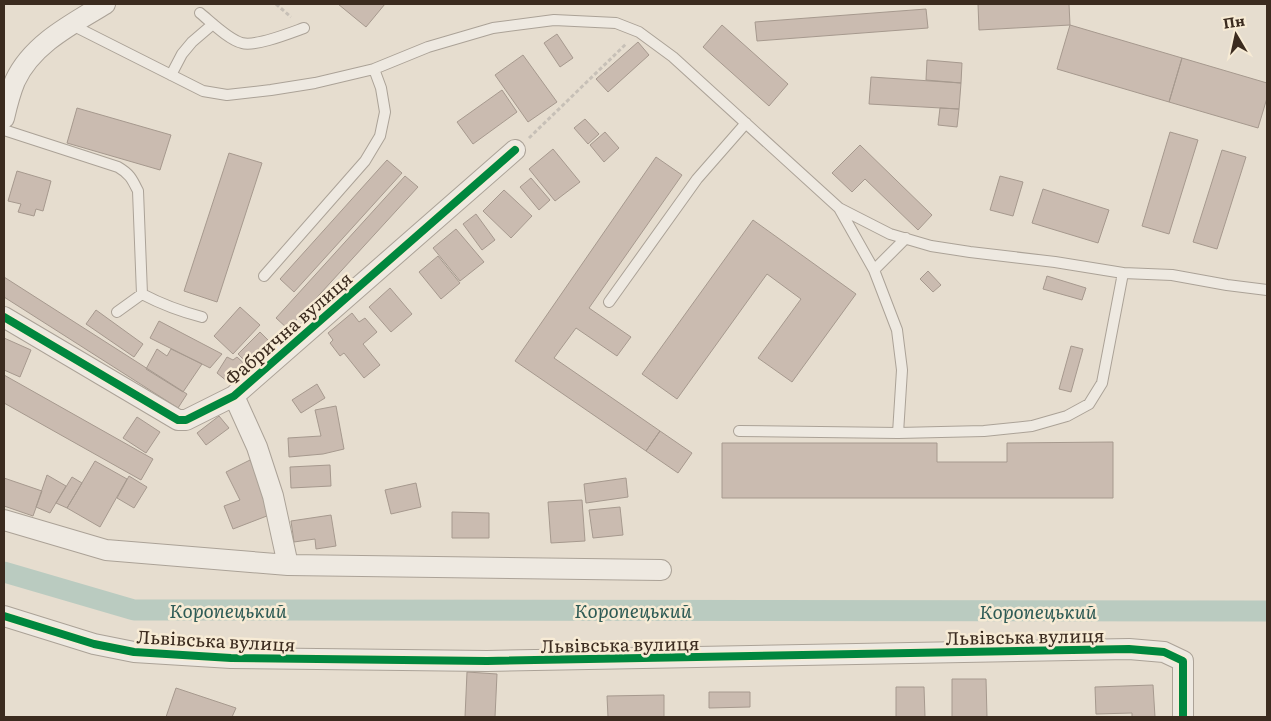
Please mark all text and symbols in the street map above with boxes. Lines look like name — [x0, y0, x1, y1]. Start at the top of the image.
north arrow — [1211, 10, 1261, 60]
text: Пн — [1221, 10, 1246, 33]
street label: Фабрична вулиця — [218, 265, 358, 391]
water label: Коропецький — [169, 596, 288, 624]
water label: Коропецький — [574, 596, 693, 624]
water label: Коропецький — [979, 597, 1098, 625]
street label: Львівська вулиця — [945, 621, 1105, 651]
street label: Львівська вулиця — [136, 622, 296, 658]
street label: Львівська вулиця — [540, 629, 700, 659]

